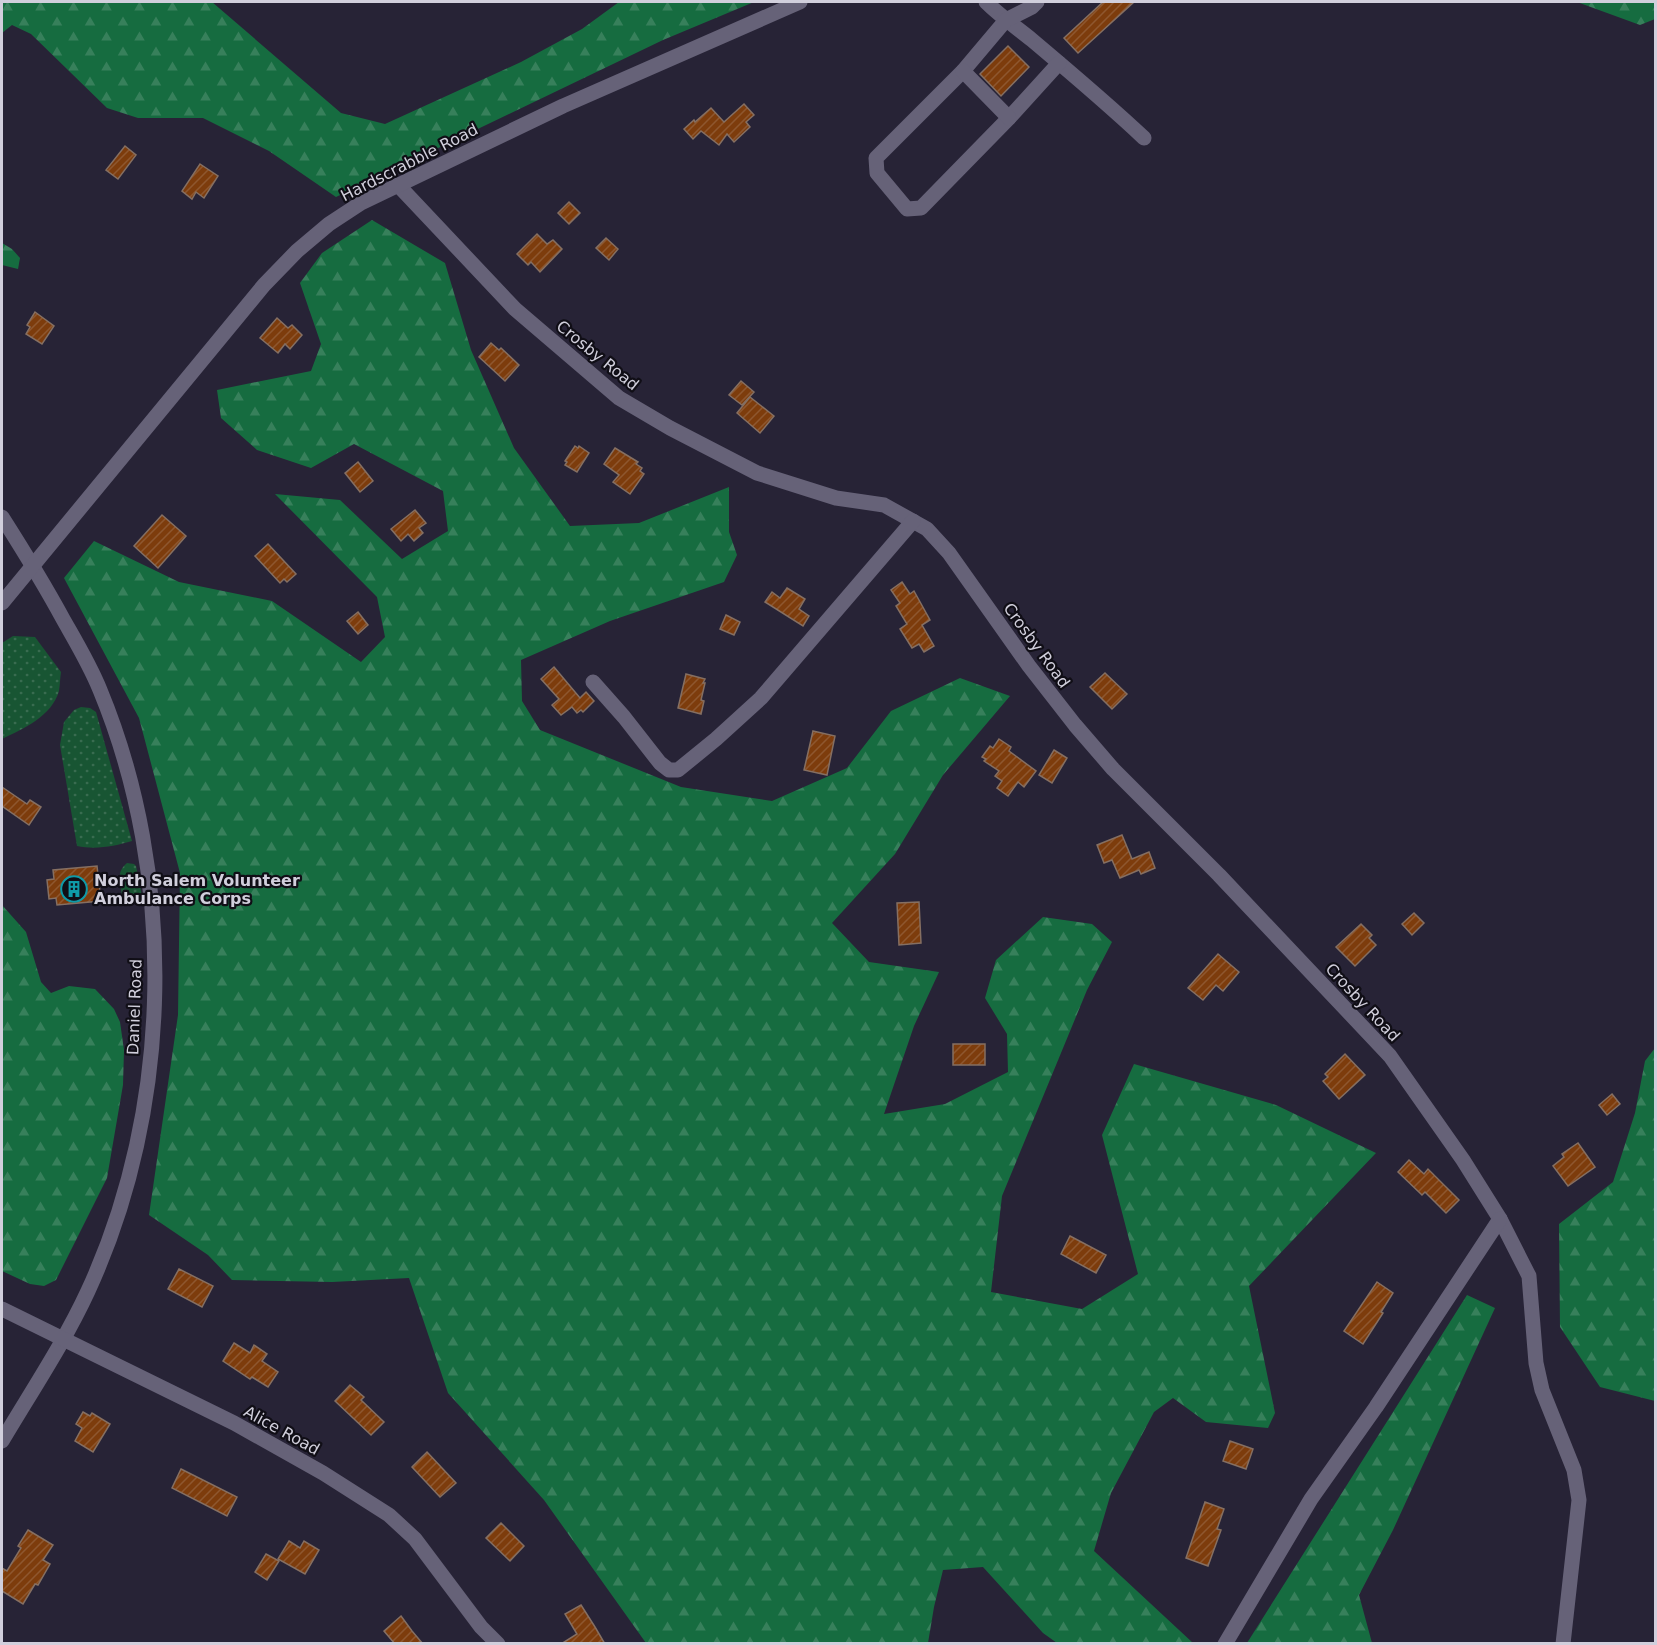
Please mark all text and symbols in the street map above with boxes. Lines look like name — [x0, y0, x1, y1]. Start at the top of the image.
street label: Hardscrabble Road — [337, 120, 481, 205]
street label: Crosby Road — [553, 316, 643, 394]
street label: Crosby Road — [999, 599, 1074, 691]
place label: North Salem Volunteer Ambulance Corps — [94, 871, 300, 908]
building icon: North Salem Volunteer Ambulance Corps — [59, 874, 89, 904]
street label: Daniel Road — [123, 959, 146, 1055]
street label: Crosby Road — [1321, 959, 1404, 1046]
street label: Alice Road — [241, 1402, 323, 1459]

